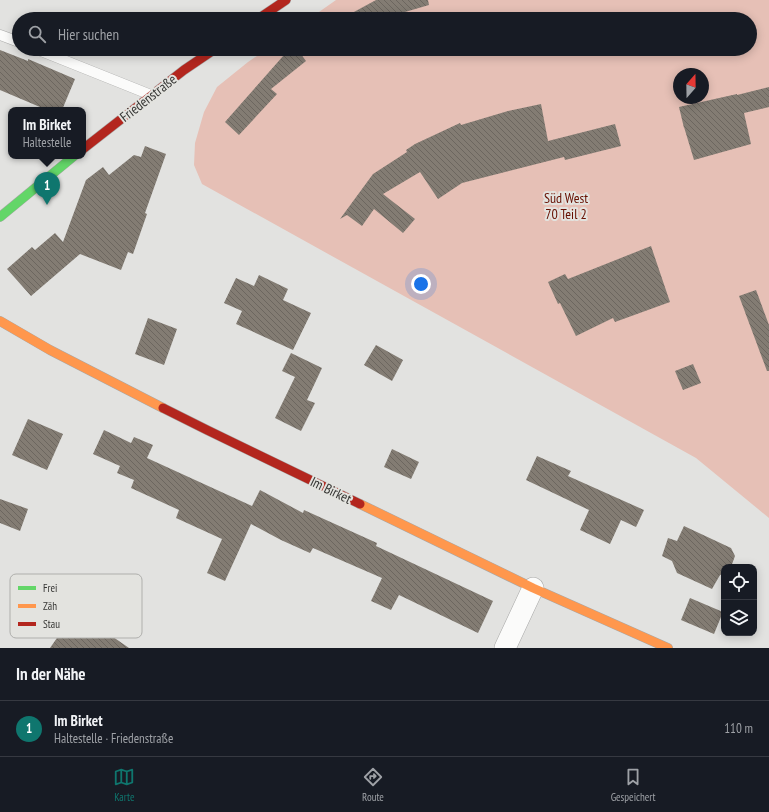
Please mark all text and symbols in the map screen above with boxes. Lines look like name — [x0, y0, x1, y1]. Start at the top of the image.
search box — [12, 12, 757, 56]
icon: search — [26, 23, 48, 45]
text: Hier suchen — [58, 25, 119, 44]
north arrow — [673, 68, 709, 104]
street label: Friedenstraße — [116, 70, 180, 126]
popup — [8, 107, 86, 159]
text: Im Birket — [23, 115, 71, 134]
text: Haltestelle — [23, 134, 71, 151]
pin: 1 — [34, 172, 60, 205]
park label: Süd West 70 Teil 2 — [544, 189, 588, 223]
your location — [411, 274, 431, 294]
street label: Im Birket — [307, 472, 355, 508]
map controls — [721, 564, 757, 636]
button: locate — [721, 564, 757, 600]
legend — [10, 574, 142, 638]
text: Frei — [43, 581, 58, 595]
text: Zäh — [43, 599, 57, 613]
button: layers — [721, 600, 757, 636]
text: Stau — [43, 617, 60, 631]
text: In der Nähe — [16, 663, 86, 685]
text: Im Birket — [54, 711, 103, 730]
text: 1 — [26, 720, 32, 737]
text: 110 m — [724, 720, 753, 737]
text: Haltestelle · Friedenstraße — [54, 730, 173, 747]
tab: Karte — [113, 766, 135, 804]
tab: Route — [362, 766, 384, 804]
tab: Gespeichert — [611, 766, 656, 804]

